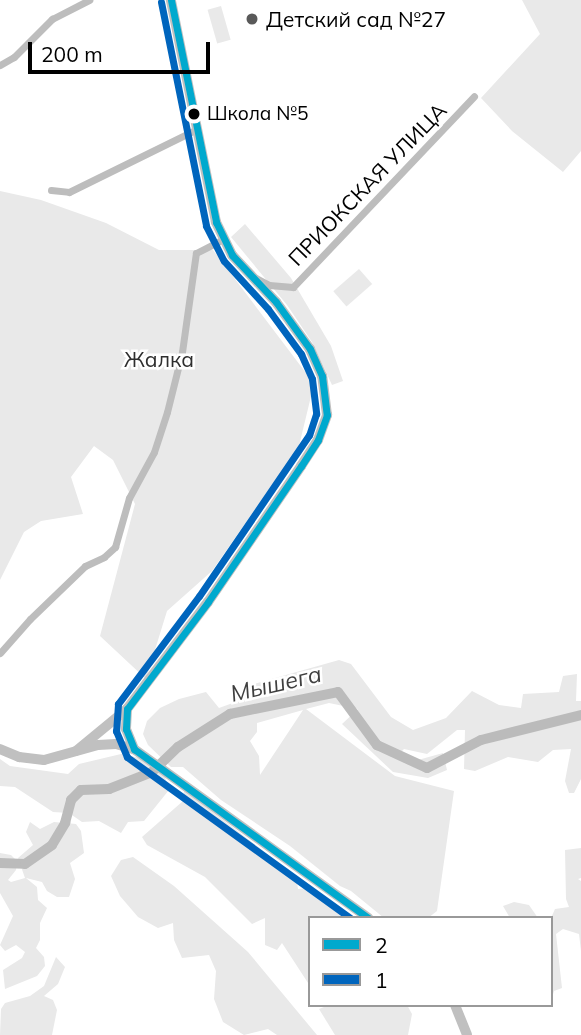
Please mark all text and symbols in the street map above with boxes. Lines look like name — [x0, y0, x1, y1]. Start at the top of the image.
place label: Детский сад №27 — [266, 6, 446, 32]
marker: Детский сад №27 — [244, 11, 260, 27]
scale bar — [32, 28, 214, 72]
text: 200 m — [41, 41, 103, 67]
street label: ПРИОКСКАЯ УЛИЦА — [283, 97, 451, 271]
place label: Школа №5 — [207, 103, 308, 125]
marker: Школа №5 — [187, 107, 201, 121]
park label: Жалка — [124, 346, 194, 372]
water label: Мышега — [228, 660, 324, 708]
legend — [308, 916, 553, 1007]
text: 2 — [375, 932, 388, 958]
text: 1 — [375, 967, 388, 993]

